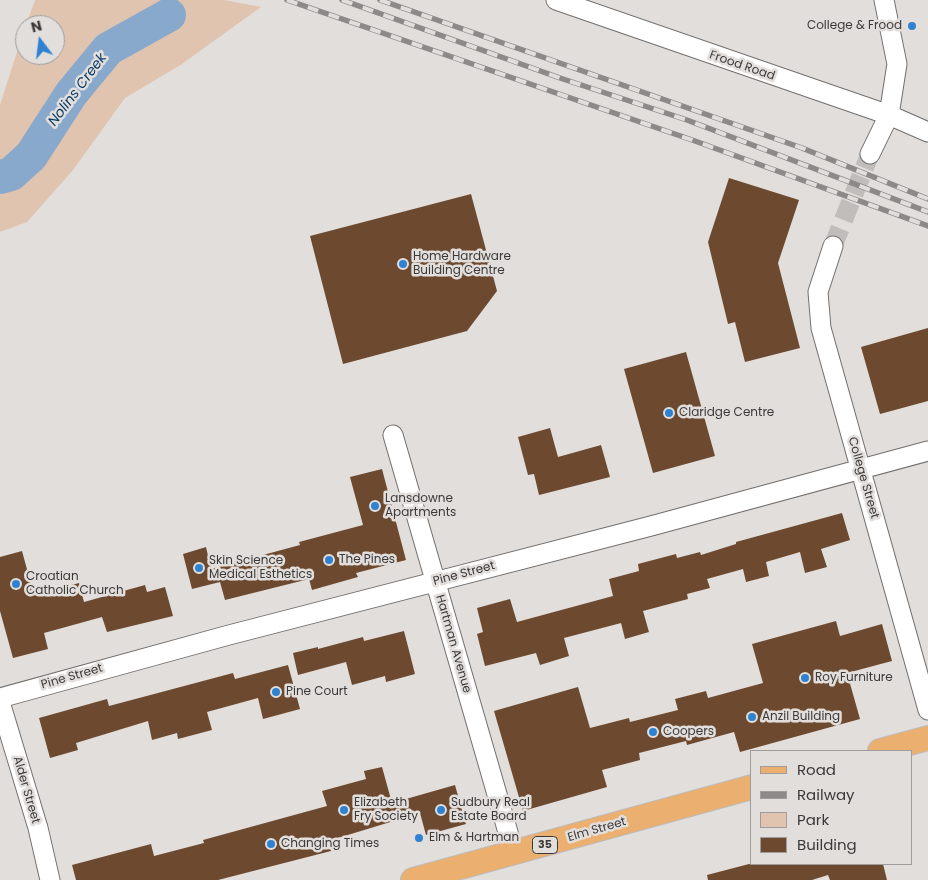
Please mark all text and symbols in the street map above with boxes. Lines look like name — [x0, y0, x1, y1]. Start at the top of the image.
north arrow — [15, 15, 65, 65]
text: N — [29, 15, 44, 37]
place label: College & Frood — [807, 19, 902, 33]
marker: College & Frood — [906, 20, 918, 32]
street label: Frood Road — [707, 48, 777, 84]
water label: Nolins Creek — [45, 50, 111, 130]
place label: Home Hardware Building Centre — [413, 250, 511, 278]
marker: Home Hardware Building Centre — [397, 258, 409, 270]
place label: Claridge Centre — [679, 406, 774, 420]
marker: Claridge Centre — [663, 407, 675, 419]
street label: College Street — [844, 436, 882, 520]
place label: Lansdowne Apartments — [385, 492, 456, 520]
marker: Lansdowne Apartments — [369, 500, 381, 512]
place label: The Pines — [339, 553, 395, 567]
place label: Skin Science Medical Esthetics — [209, 554, 312, 582]
marker: The Pines — [323, 554, 335, 566]
street label: Pine Street — [432, 559, 496, 589]
marker: Skin Science Medical Esthetics — [193, 562, 205, 574]
place label: Croatian Catholic Church — [26, 570, 124, 598]
marker: Croatian Catholic Church — [10, 578, 22, 590]
street label: Hartman Avenue — [432, 593, 474, 695]
street label: Pine Street — [40, 661, 104, 693]
place label: Roy Furniture — [815, 671, 893, 685]
marker: Roy Furniture — [799, 672, 811, 684]
place label: Pine Court — [286, 685, 348, 699]
marker: Pine Court — [270, 686, 282, 698]
place label: Anzil Building — [762, 710, 840, 724]
marker: Anzil Building — [746, 711, 758, 723]
place label: Coopers — [663, 725, 714, 739]
marker: Coopers — [647, 726, 659, 738]
legend — [750, 750, 913, 865]
street label: Alder Street — [10, 755, 42, 825]
text: Road — [797, 759, 836, 780]
text: Railway — [797, 784, 855, 805]
place label: Elizabeth Fry Society — [354, 796, 418, 824]
place label: Sudbury Real Estate Board — [451, 796, 530, 824]
marker: Elizabeth Fry Society — [338, 804, 350, 816]
marker: Sudbury Real Estate Board — [435, 804, 447, 816]
text: Park — [797, 809, 829, 830]
street label: Elm Street — [566, 815, 628, 845]
place label: Elm & Hartman — [429, 831, 519, 845]
marker: Elm & Hartman — [413, 832, 425, 844]
text: Building — [797, 834, 857, 855]
road number: 35 — [532, 836, 558, 854]
place label: Changing Times — [281, 837, 379, 851]
marker: Changing Times — [265, 838, 277, 850]

